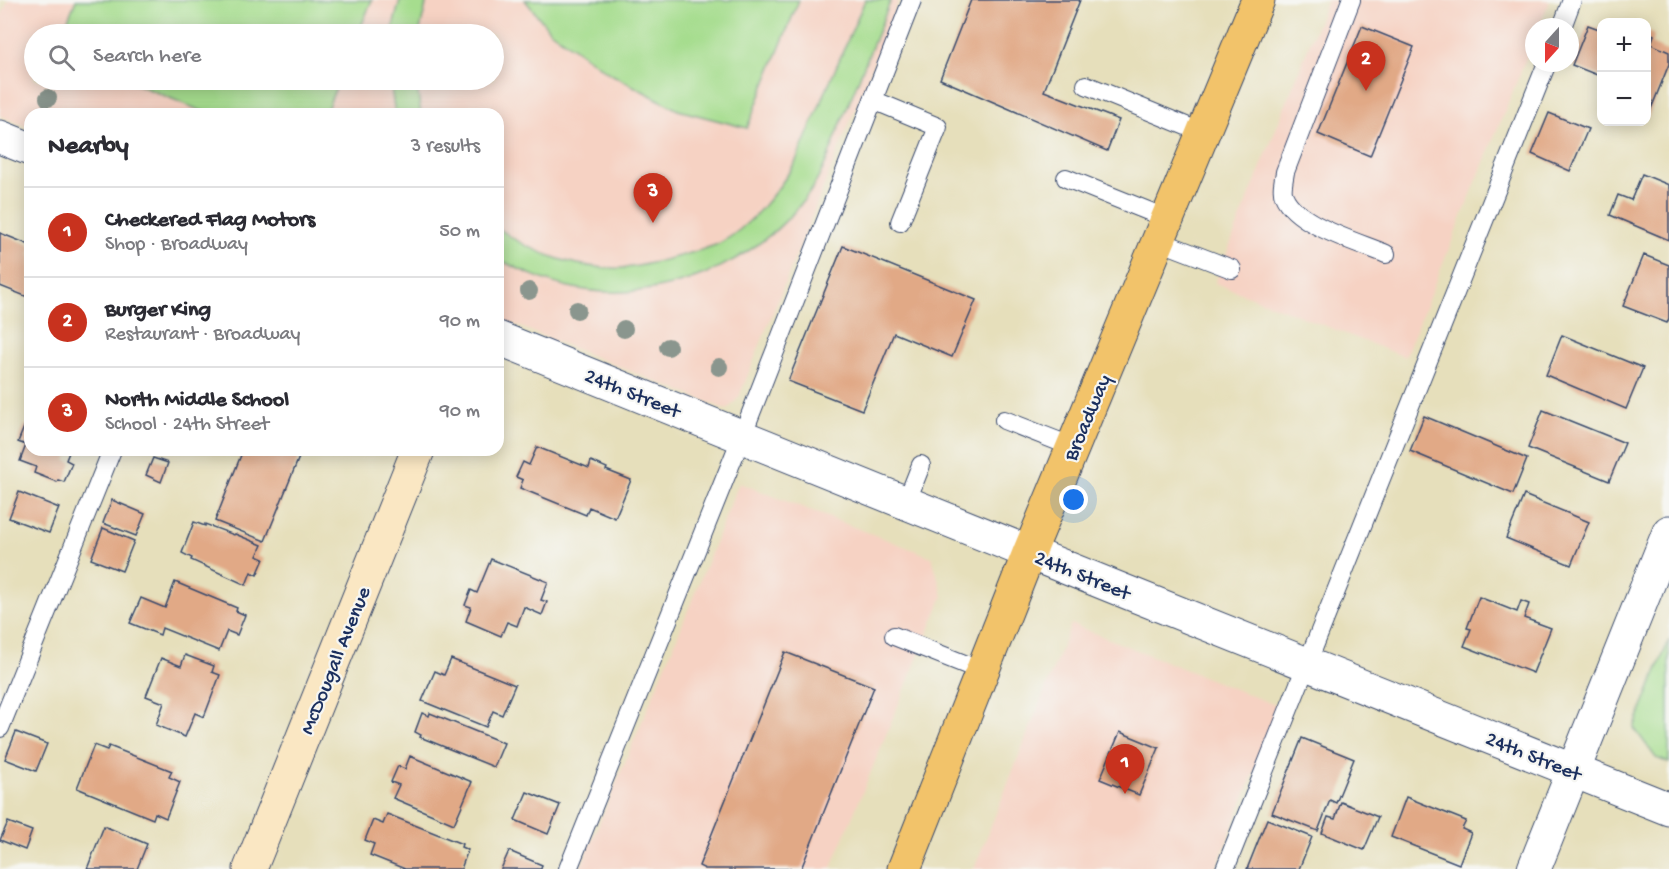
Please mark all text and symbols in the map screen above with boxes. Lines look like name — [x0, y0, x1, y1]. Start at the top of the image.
north arrow — [1525, 18, 1579, 72]
map controls — [1597, 18, 1651, 126]
button: + — [1597, 18, 1651, 72]
search box — [24, 24, 504, 90]
icon: search — [45, 41, 78, 74]
pin: 2 — [1346, 42, 1386, 91]
text: Search here — [93, 44, 201, 70]
button: − — [1597, 72, 1651, 126]
text: Nearby — [48, 132, 129, 163]
text: 3 results — [411, 136, 480, 159]
pin: 3 — [634, 174, 672, 223]
text: Checkered Flag Motors — [105, 208, 315, 234]
text: 1 — [63, 221, 72, 244]
text: 50 m — [439, 221, 480, 244]
text: Shop · Broadway — [105, 234, 248, 257]
text: Burger King — [105, 298, 211, 324]
text: 2 — [63, 311, 72, 334]
text: 90 m — [440, 311, 480, 334]
text: Restaurant · Broadway — [105, 324, 300, 347]
street label: 24th Street — [580, 365, 685, 427]
street label: Broadway — [1059, 371, 1119, 466]
text: North Middle School — [105, 388, 289, 414]
text: 3 — [62, 401, 73, 424]
text: 90 m — [440, 401, 480, 424]
text: School · 24th Street — [105, 414, 269, 437]
your location — [1059, 485, 1088, 514]
street label: 24th Street — [1030, 547, 1135, 609]
street label: McDougall Avenue — [296, 583, 379, 739]
street label: 24th Street — [1481, 728, 1586, 790]
pin: 1 — [1106, 744, 1144, 794]

